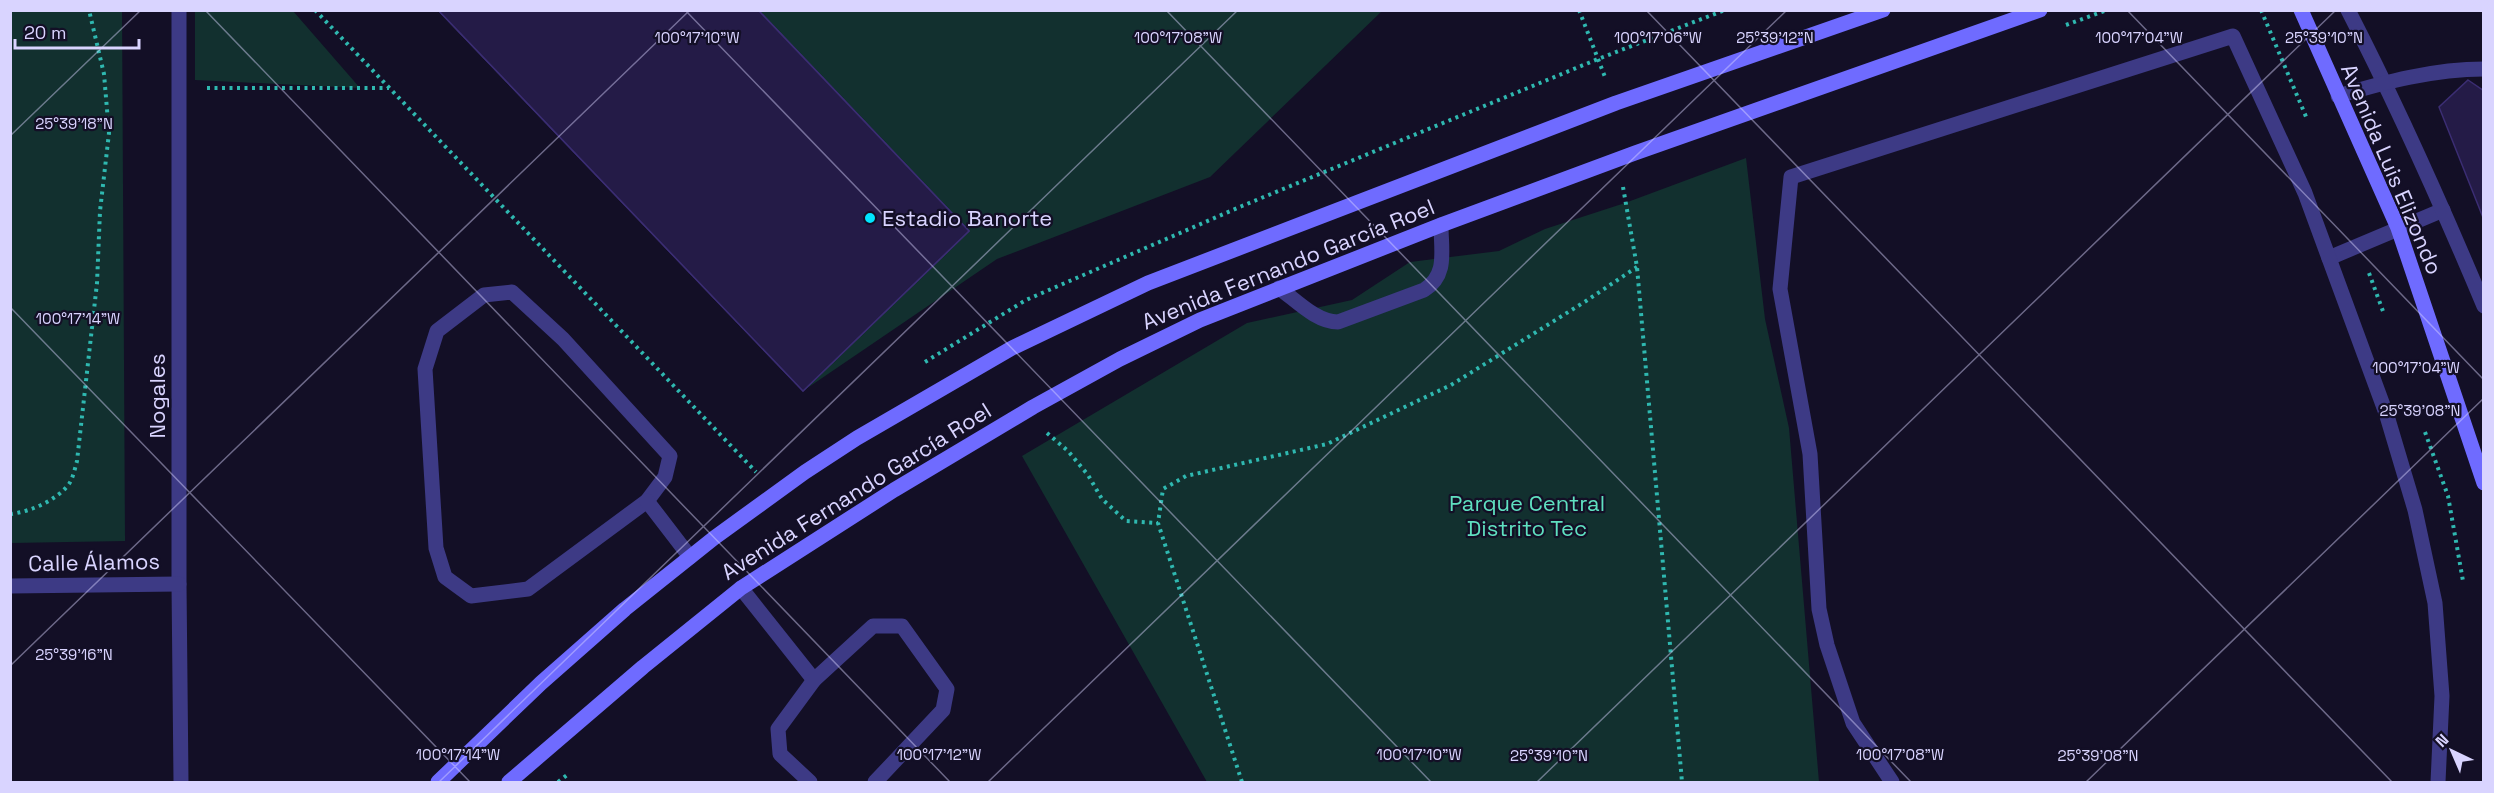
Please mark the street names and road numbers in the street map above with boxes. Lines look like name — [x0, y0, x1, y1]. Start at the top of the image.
street label: Avenida Luis Elizondo — [2335, 59, 2449, 279]
street label: Avenida Fernando García Roel — [1138, 192, 1438, 336]
street label: Nogales — [143, 354, 171, 439]
street label: Avenida Fernando García Roel — [716, 396, 996, 586]
street label: Calle Álamos — [28, 547, 160, 577]

